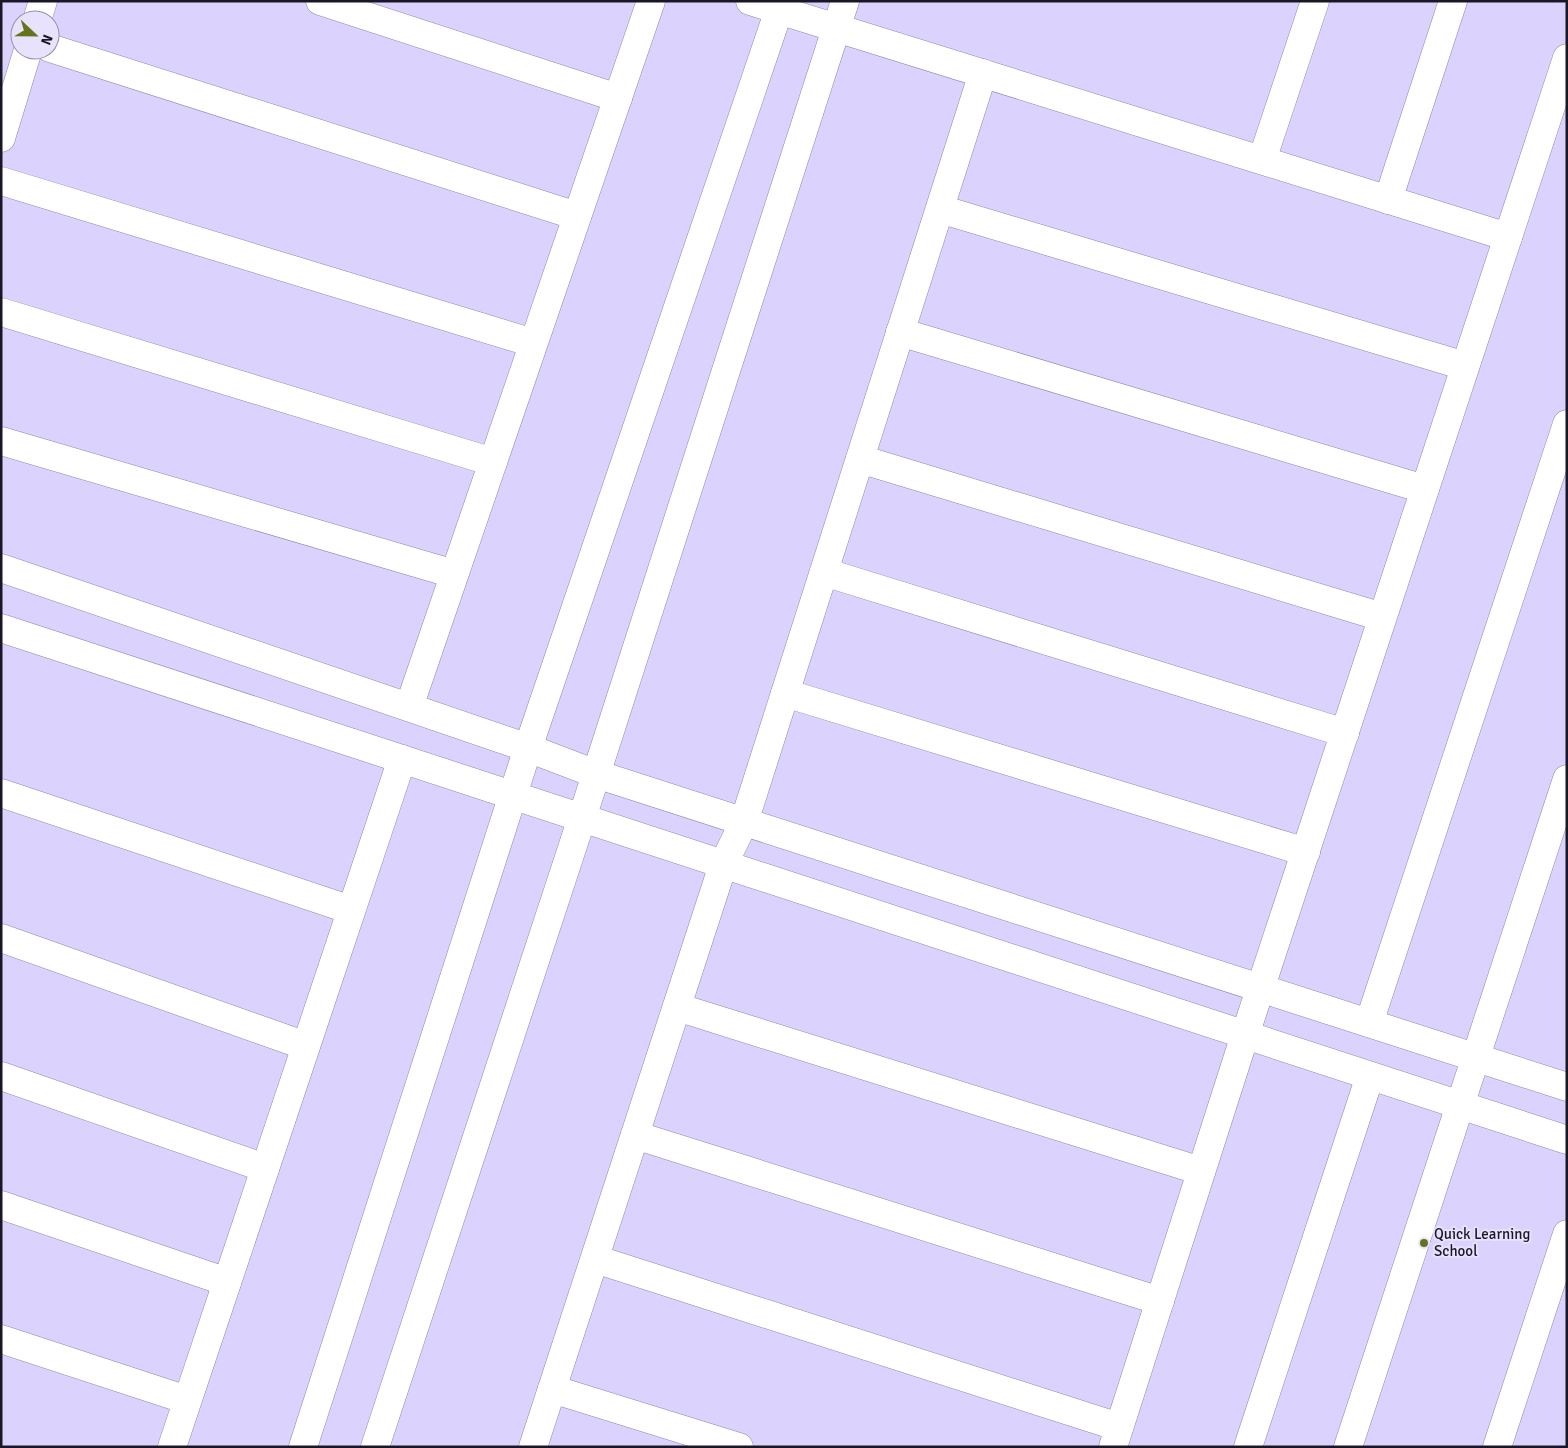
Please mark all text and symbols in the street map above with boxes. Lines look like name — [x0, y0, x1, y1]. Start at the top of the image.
north arrow — [10, 10, 60, 60]
text: N — [37, 32, 56, 47]
place label: Quick Learning School — [1434, 1225, 1530, 1260]
marker: Quick Learning School — [1418, 1237, 1430, 1249]

